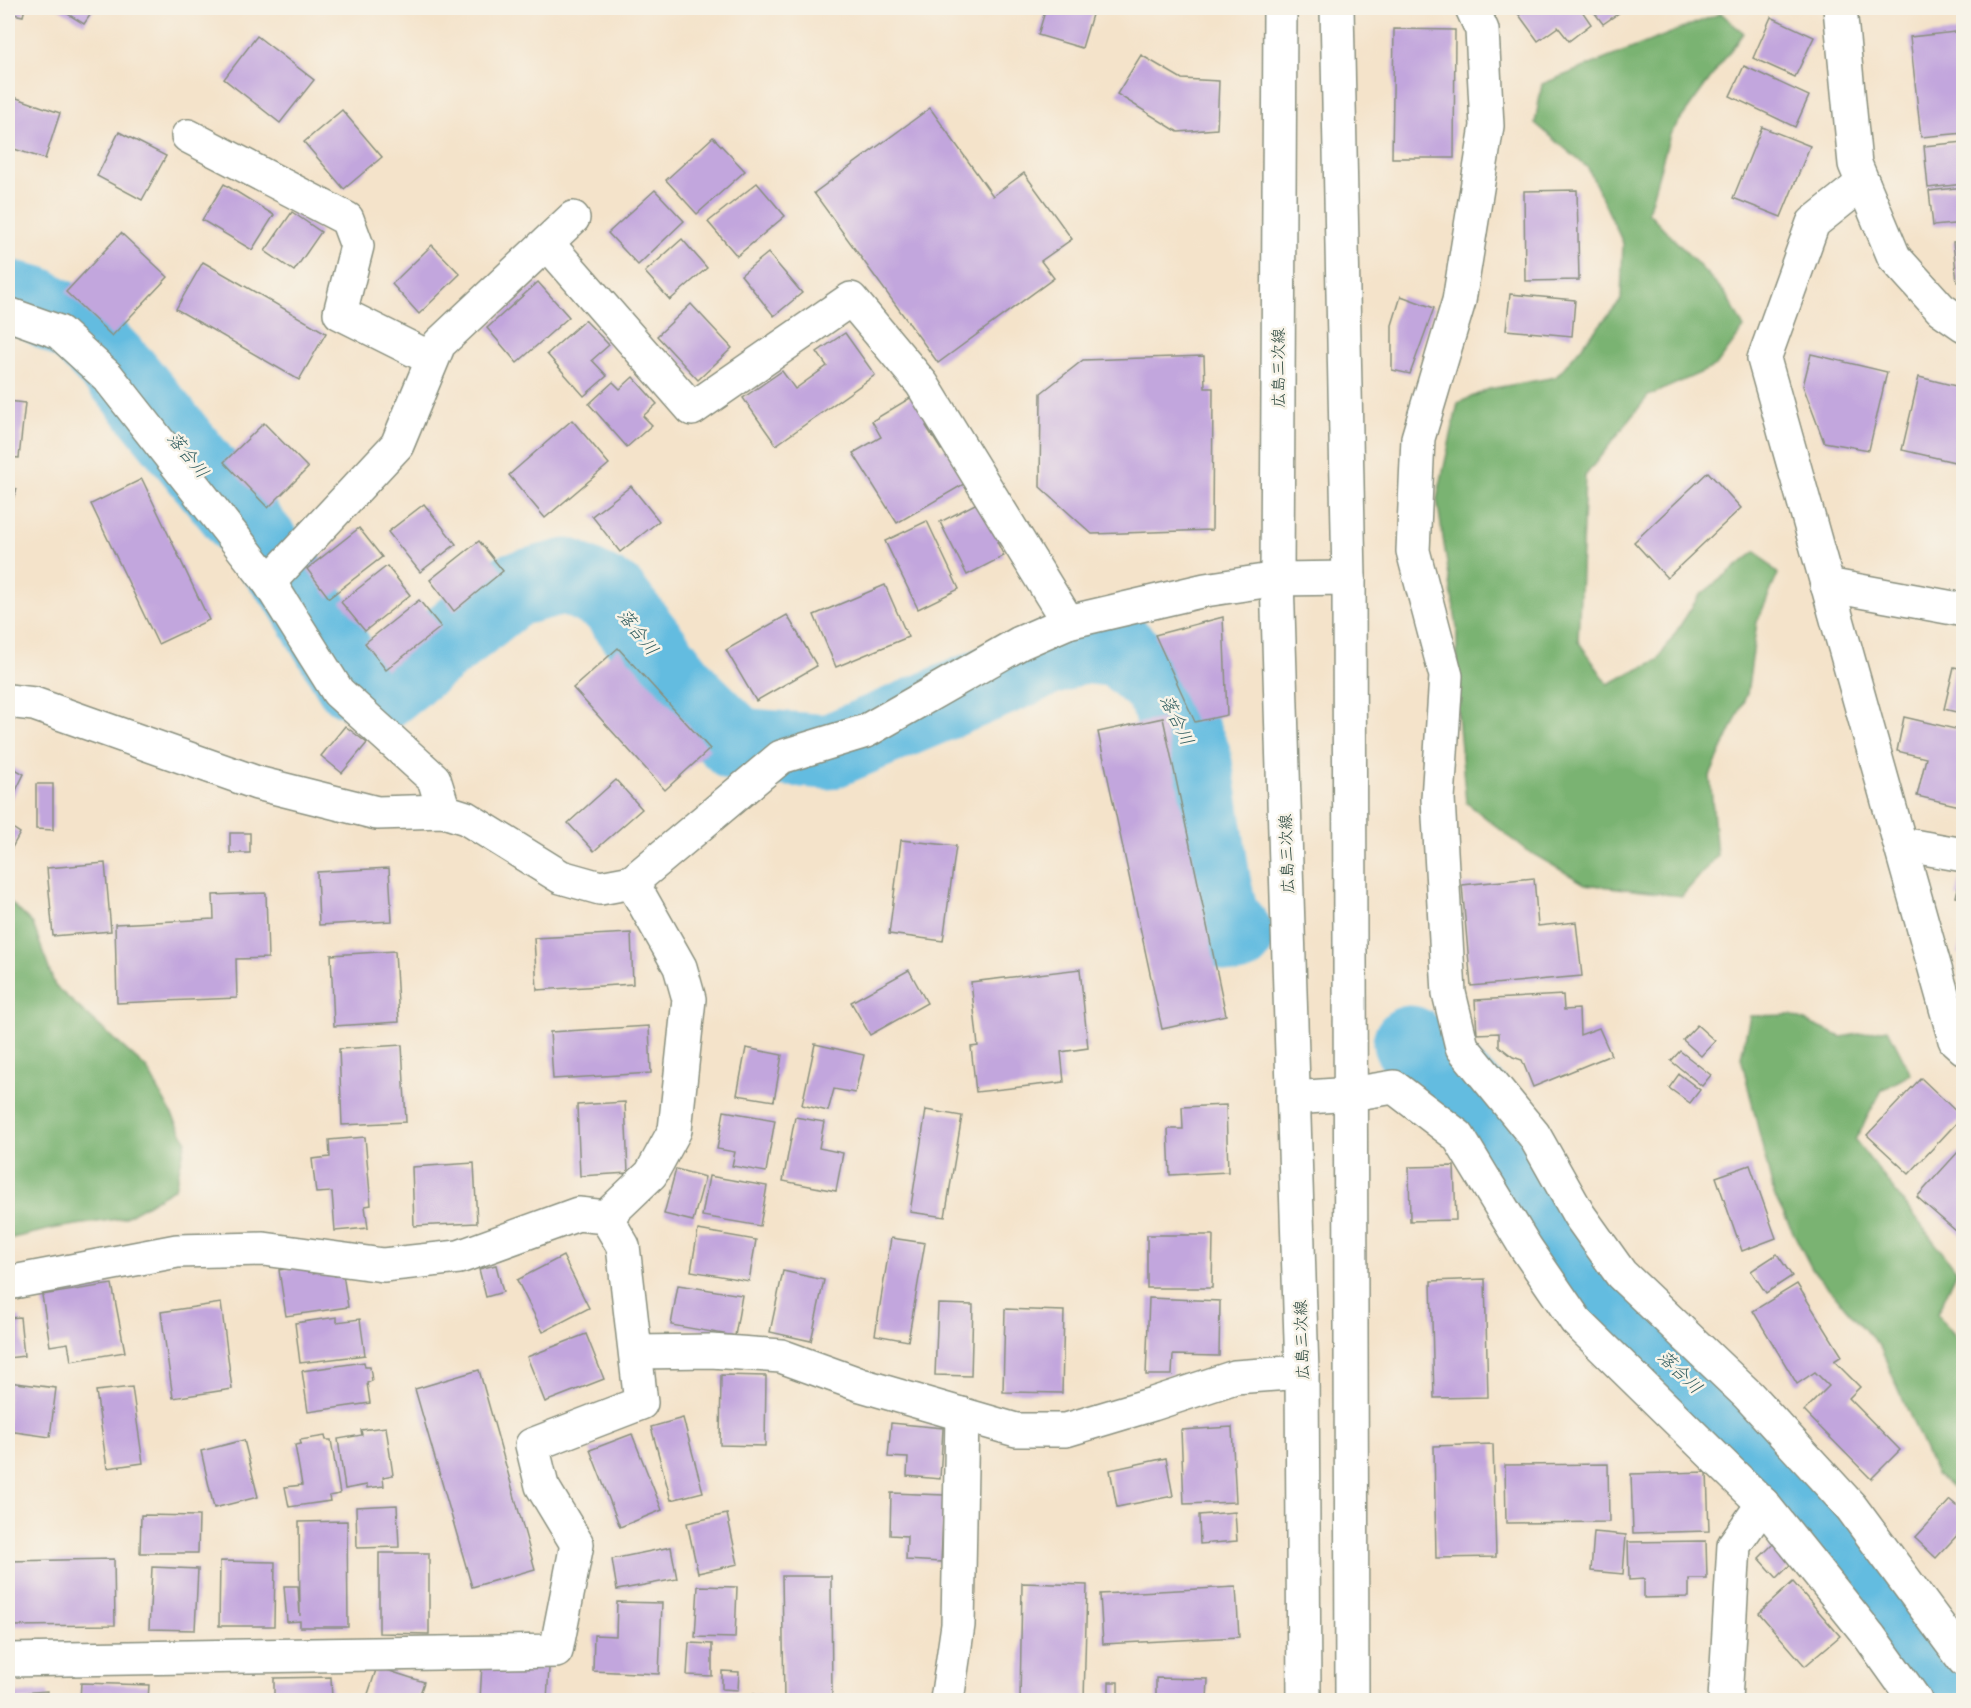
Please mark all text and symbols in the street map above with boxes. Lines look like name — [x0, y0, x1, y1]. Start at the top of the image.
street label: 広島三次線 — [1264, 328, 1293, 408]
water label: 落合川 — [159, 424, 217, 486]
water label: 落合川 — [609, 601, 667, 663]
water label: 落合川 — [1151, 689, 1203, 751]
street label: 広島三次線 — [1271, 813, 1302, 894]
street label: 広島三次線 — [1286, 1299, 1317, 1380]
water label: 落合川 — [1649, 1342, 1711, 1402]

